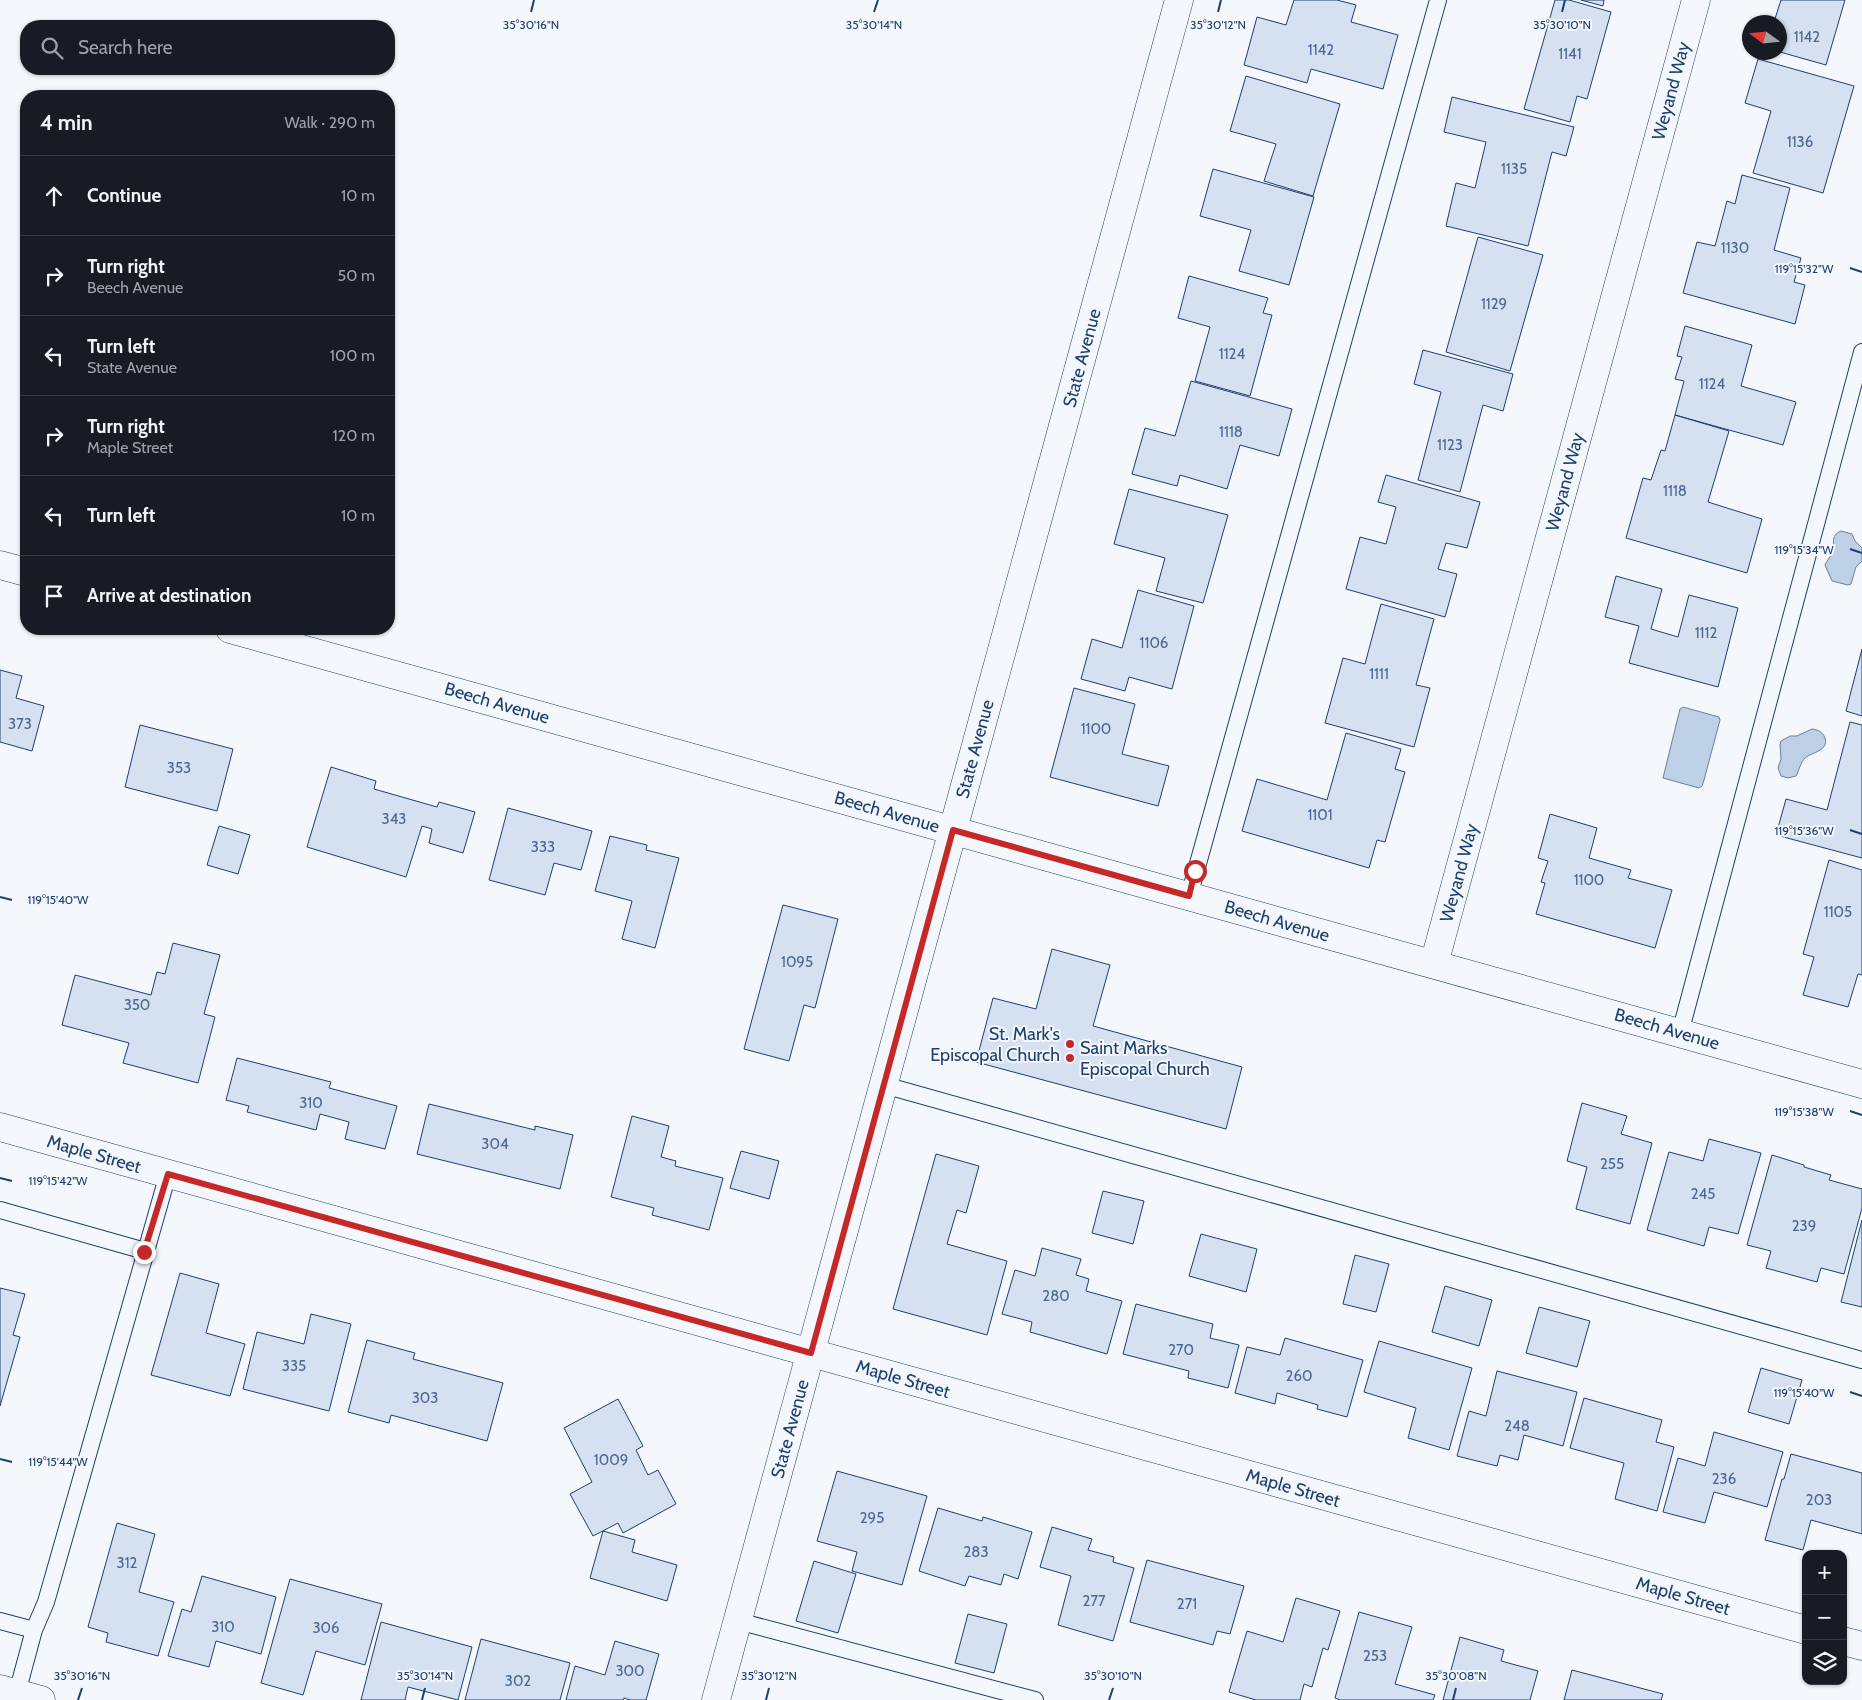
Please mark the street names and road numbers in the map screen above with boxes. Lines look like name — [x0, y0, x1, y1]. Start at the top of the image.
street label: Weyand Way — [1647, 39, 1695, 143]
street label: State Avenue — [1058, 306, 1106, 410]
street label: Weyand Way — [1541, 430, 1589, 534]
street label: Beech Avenue — [442, 678, 552, 728]
street label: State Avenue — [951, 697, 999, 801]
street label: Beech Avenue — [832, 787, 942, 837]
street label: Weyand Way — [1435, 821, 1483, 925]
street label: Beech Avenue — [1222, 896, 1332, 946]
street label: Beech Avenue — [1612, 1004, 1722, 1054]
street label: Maple Street — [44, 1130, 144, 1178]
street label: Maple Street — [853, 1355, 953, 1403]
street label: State Avenue — [766, 1377, 814, 1481]
street label: Maple Street — [1243, 1464, 1343, 1512]
street label: Maple Street — [1633, 1572, 1733, 1620]

